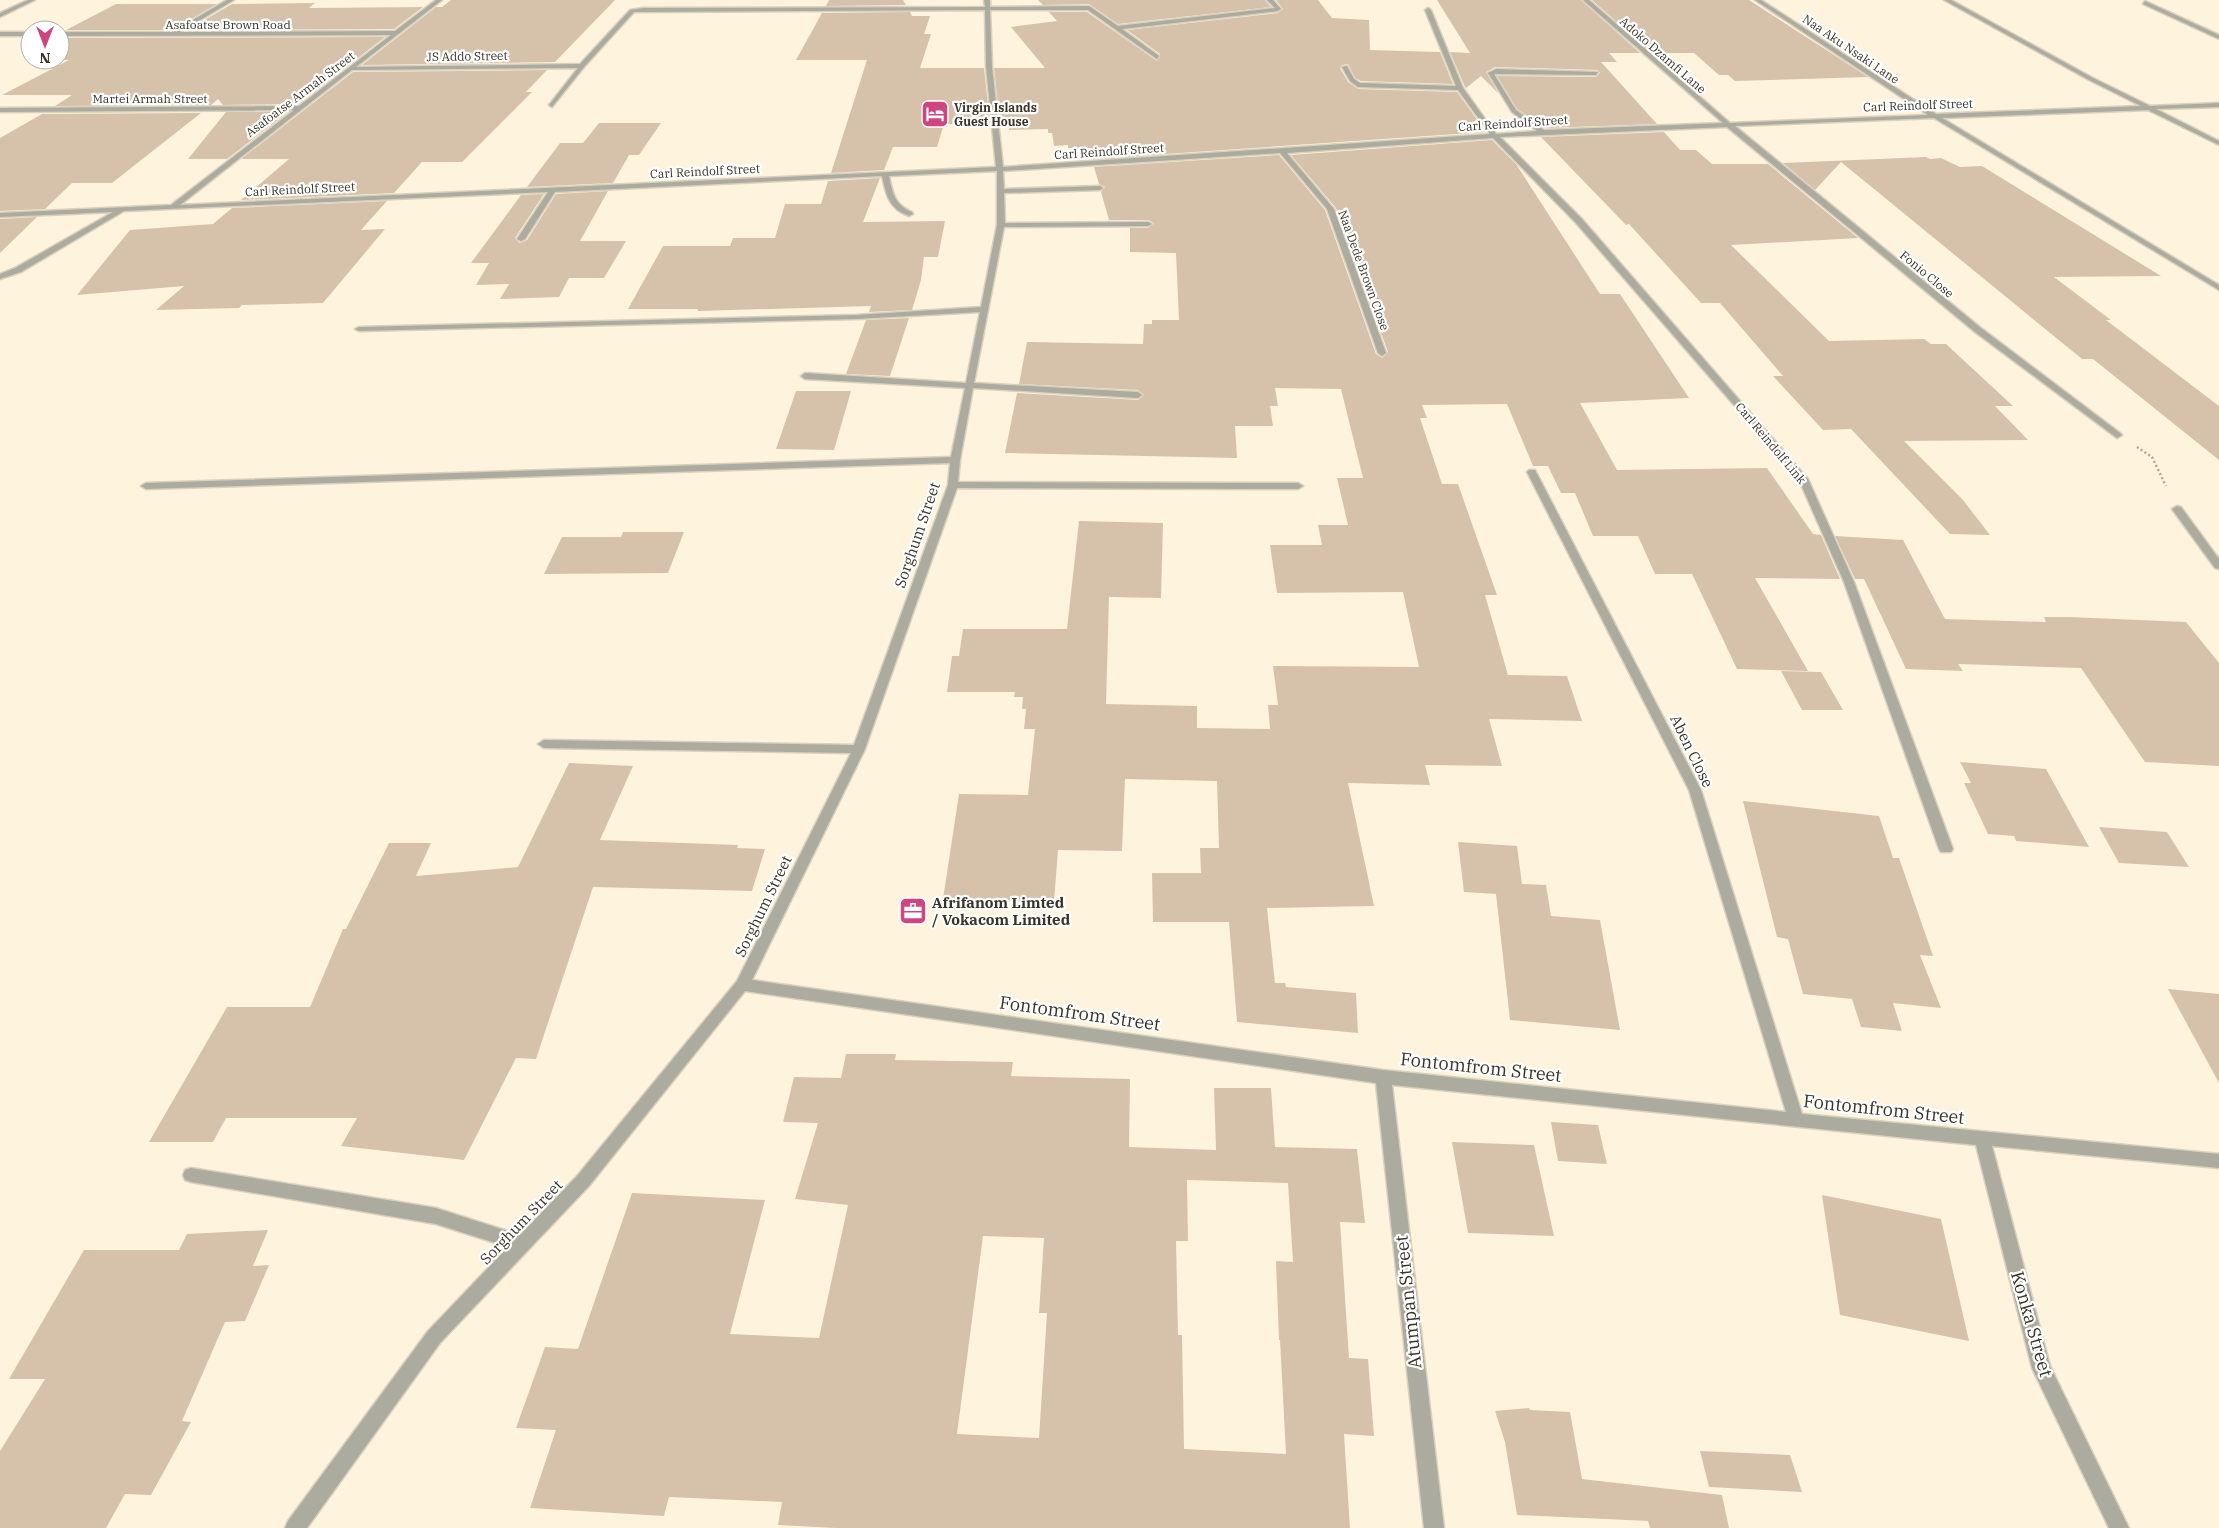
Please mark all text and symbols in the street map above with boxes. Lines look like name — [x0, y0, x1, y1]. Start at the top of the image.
street label: Naa Aku Nsaki Lane — [1800, 11, 1902, 87]
street label: Adoko Dzamfi Lane — [1617, 13, 1709, 97]
street label: Asafoatse Brown Road — [165, 17, 291, 32]
north arrow — [20, 20, 70, 70]
street label: Asafoatse Armah Street — [242, 48, 358, 140]
street label: JS Addo Street — [426, 48, 508, 64]
text: N — [39, 49, 51, 67]
street label: Martei Armah Street — [92, 91, 208, 106]
street label: Carl Reindolf Street — [1863, 96, 1973, 114]
hotel icon: Virgin Islands Guest House — [920, 99, 950, 129]
place label: Virgin Islands Guest House — [954, 100, 1037, 129]
street label: Carl Reindolf Street — [1458, 112, 1568, 134]
street label: Carl Reindolf Street — [1054, 140, 1164, 162]
street label: Carl Reindolf Street — [650, 161, 760, 181]
street label: Carl Reindolf Street — [245, 179, 355, 199]
street label: Naa Dede Brown Close — [1335, 208, 1393, 332]
street label: Fonio Close — [1897, 247, 1957, 301]
street label: Carl Reindolf Link — [1733, 399, 1809, 487]
street label: Sorghum Street — [890, 480, 944, 590]
street label: Aben Close — [1666, 712, 1718, 790]
street label: Sorghum Street — [730, 852, 796, 960]
place label: Afrifanom Limted / Vokacom Limited — [932, 893, 1071, 929]
office icon: Afrifanom Limted / Vokacom Limited — [898, 896, 928, 926]
street label: Fontomfrom Street — [998, 990, 1162, 1036]
street label: Fontomfrom Street — [1399, 1047, 1563, 1087]
street label: Fontomfrom Street — [1802, 1089, 1966, 1129]
street label: Sorghum Street — [476, 1176, 566, 1268]
street label: Atumpan Street — [1390, 1234, 1426, 1370]
street label: Konka Street — [2006, 1268, 2058, 1380]

